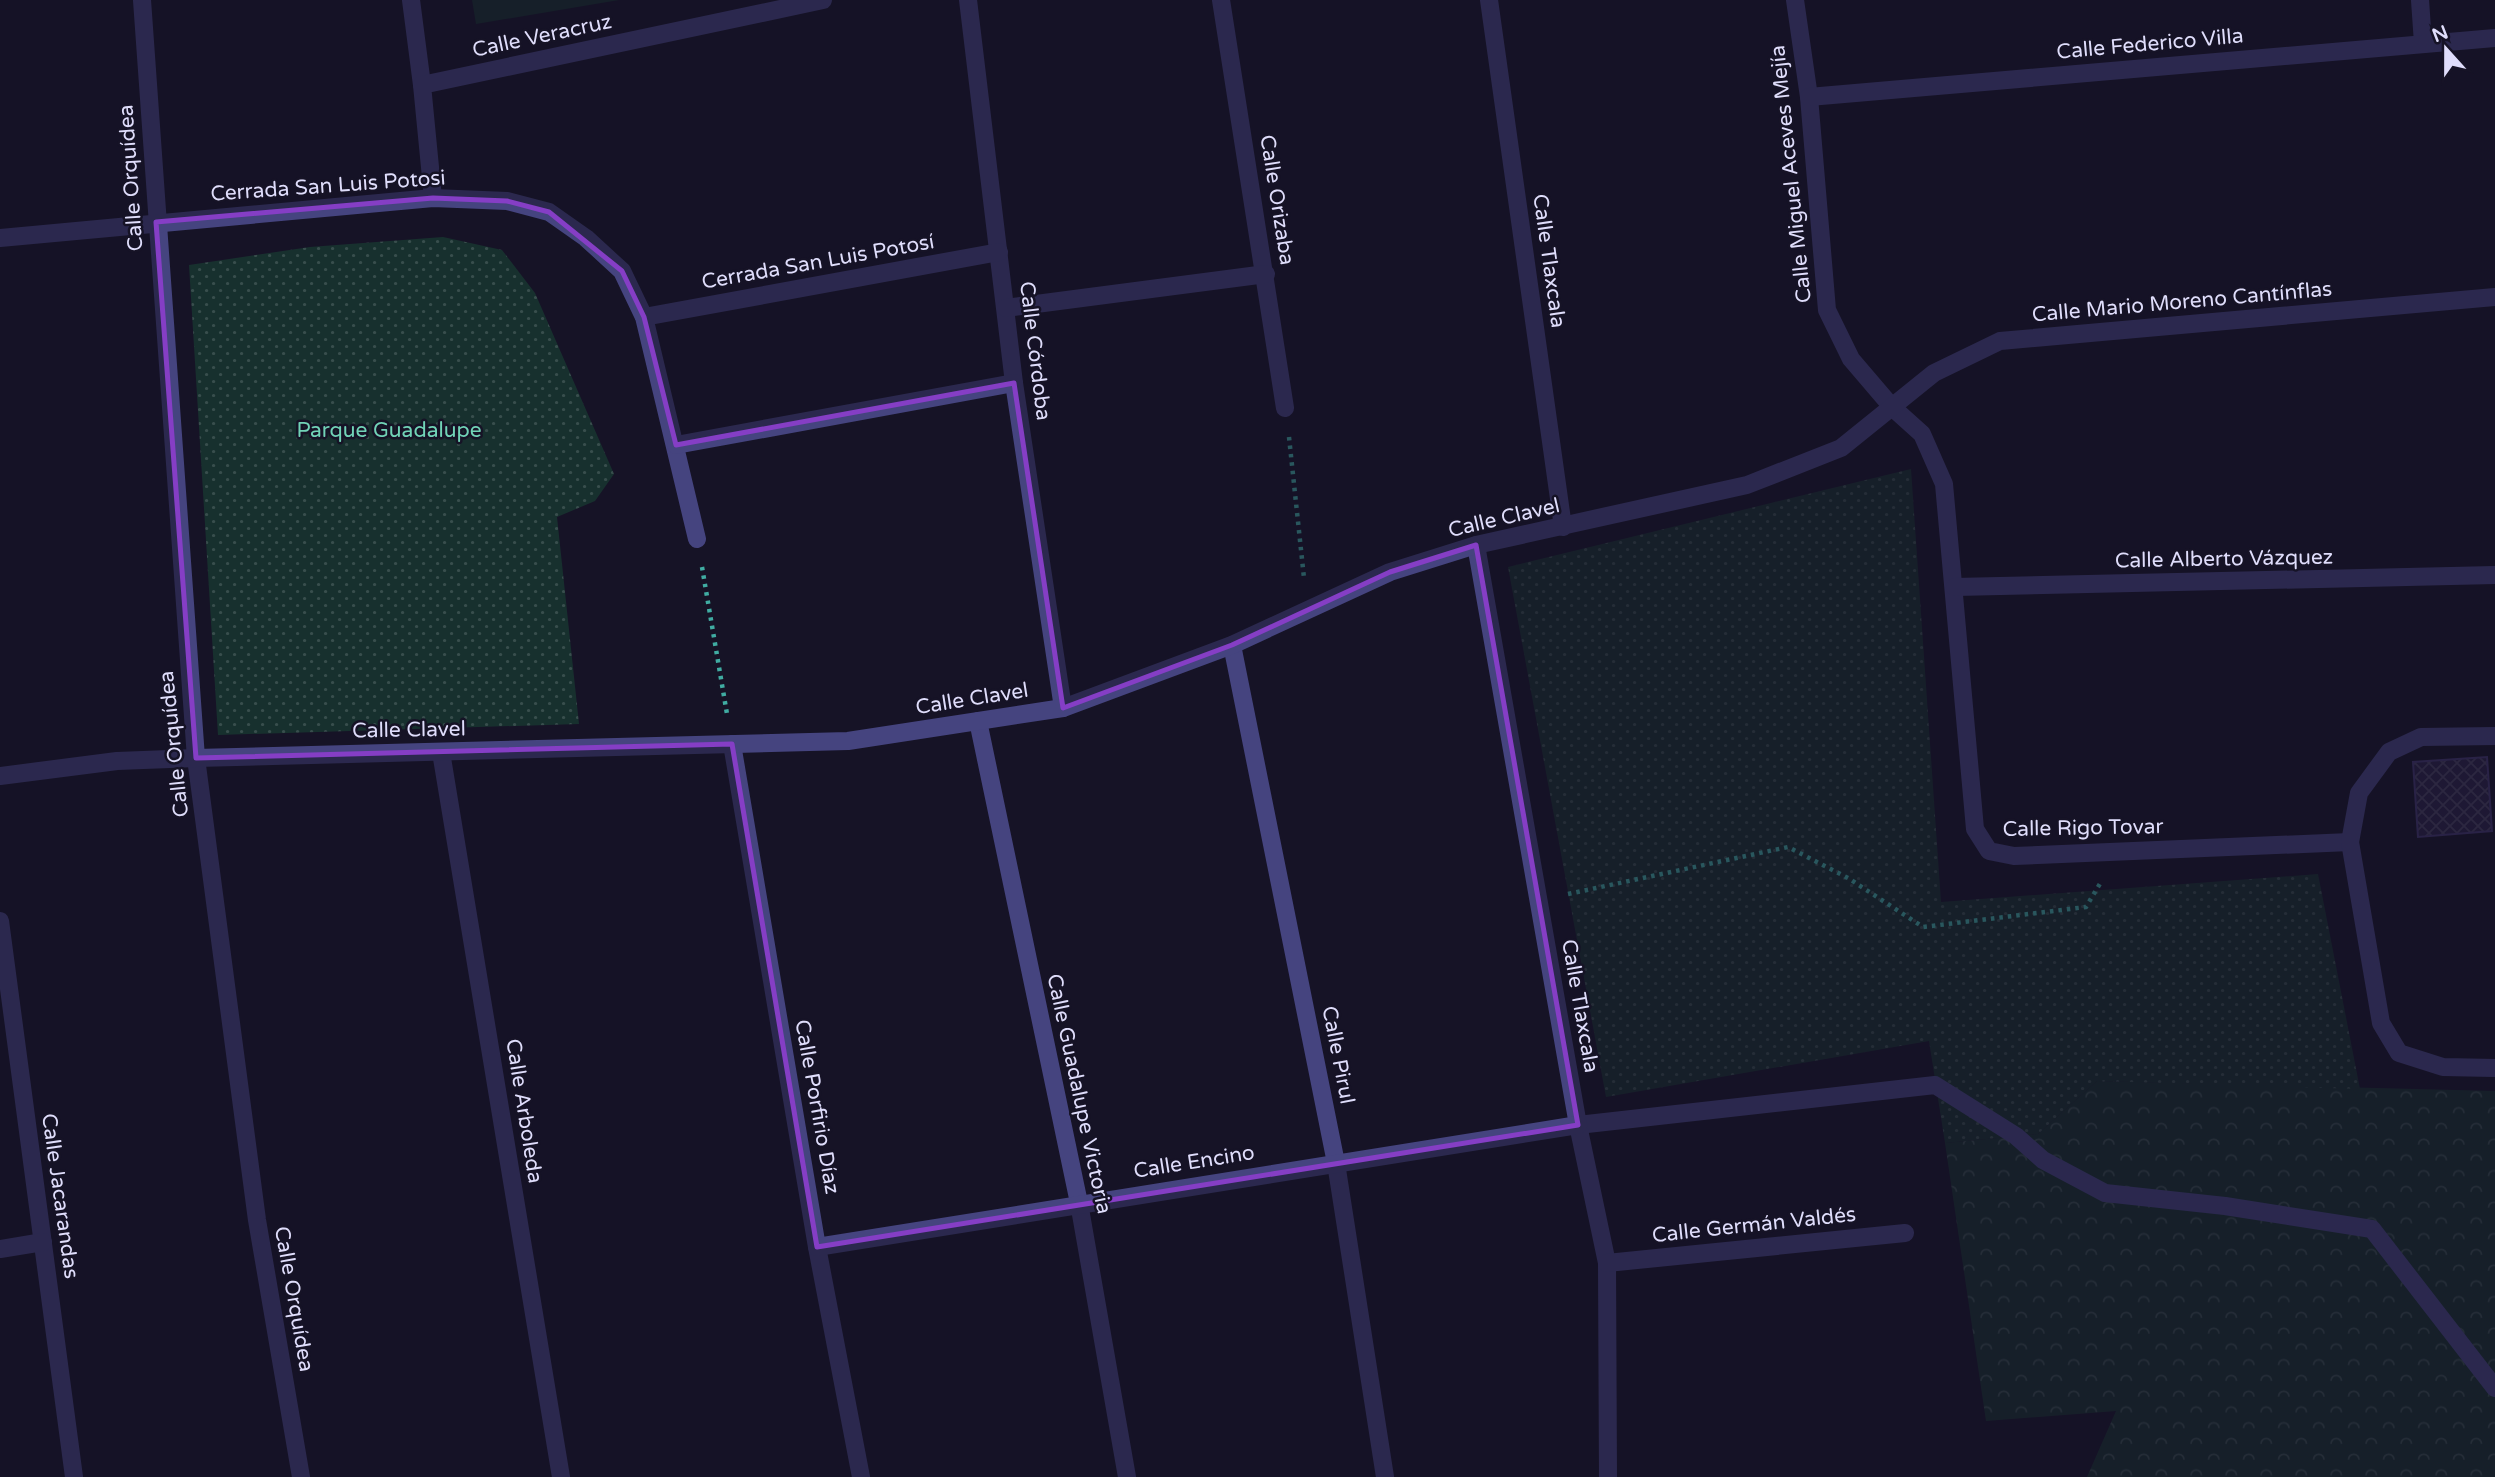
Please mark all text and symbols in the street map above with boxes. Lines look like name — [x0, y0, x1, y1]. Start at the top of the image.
street label: Calle Veracruz — [470, 9, 614, 63]
north arrow — [2411, 14, 2481, 84]
text: N — [2429, 21, 2451, 47]
street label: Calle Federico Villa — [2055, 23, 2245, 65]
street label: Calle Miguel Aceves Mejía — [1765, 44, 1817, 304]
street label: Calle Orquídea — [113, 104, 149, 252]
street label: Calle Orizaba — [1254, 133, 1300, 267]
street label: Cerrada San Luis Potosi — [210, 165, 446, 207]
street label: Calle Tlaxcala — [1527, 192, 1571, 330]
street label: Cerrada San Luis Potosí — [700, 229, 936, 295]
street label: Calle Mario Moreno Cantínflas — [2031, 276, 2333, 328]
street label: Calle Córdoba — [1014, 280, 1056, 422]
park label: Parque Guadalupe — [296, 418, 482, 443]
street label: Calle Clavel — [1446, 493, 1562, 543]
street label: Calle Alberto Vázquez — [2115, 545, 2333, 573]
street label: Calle Orquídea — [154, 670, 194, 818]
street label: Calle Clavel — [914, 678, 1030, 720]
street label: Calle Clavel — [352, 717, 466, 743]
street label: Calle Rigo Tovar — [2002, 814, 2164, 842]
street label: Calle Tlaxcala — [1556, 937, 1604, 1075]
street label: Calle Guadalupe Victoria — [1041, 972, 1117, 1216]
street label: Calle Pirul — [1316, 1004, 1360, 1106]
street label: Calle Porfirio Díaz — [789, 1018, 845, 1196]
street label: Calle Arboleda — [500, 1037, 548, 1185]
street label: Calle Jacarandas — [36, 1112, 84, 1280]
street label: Calle Encino — [1132, 1140, 1256, 1184]
street label: Calle Germán Valdés — [1651, 1202, 1857, 1248]
street label: Calle Orquídea — [269, 1224, 319, 1374]

